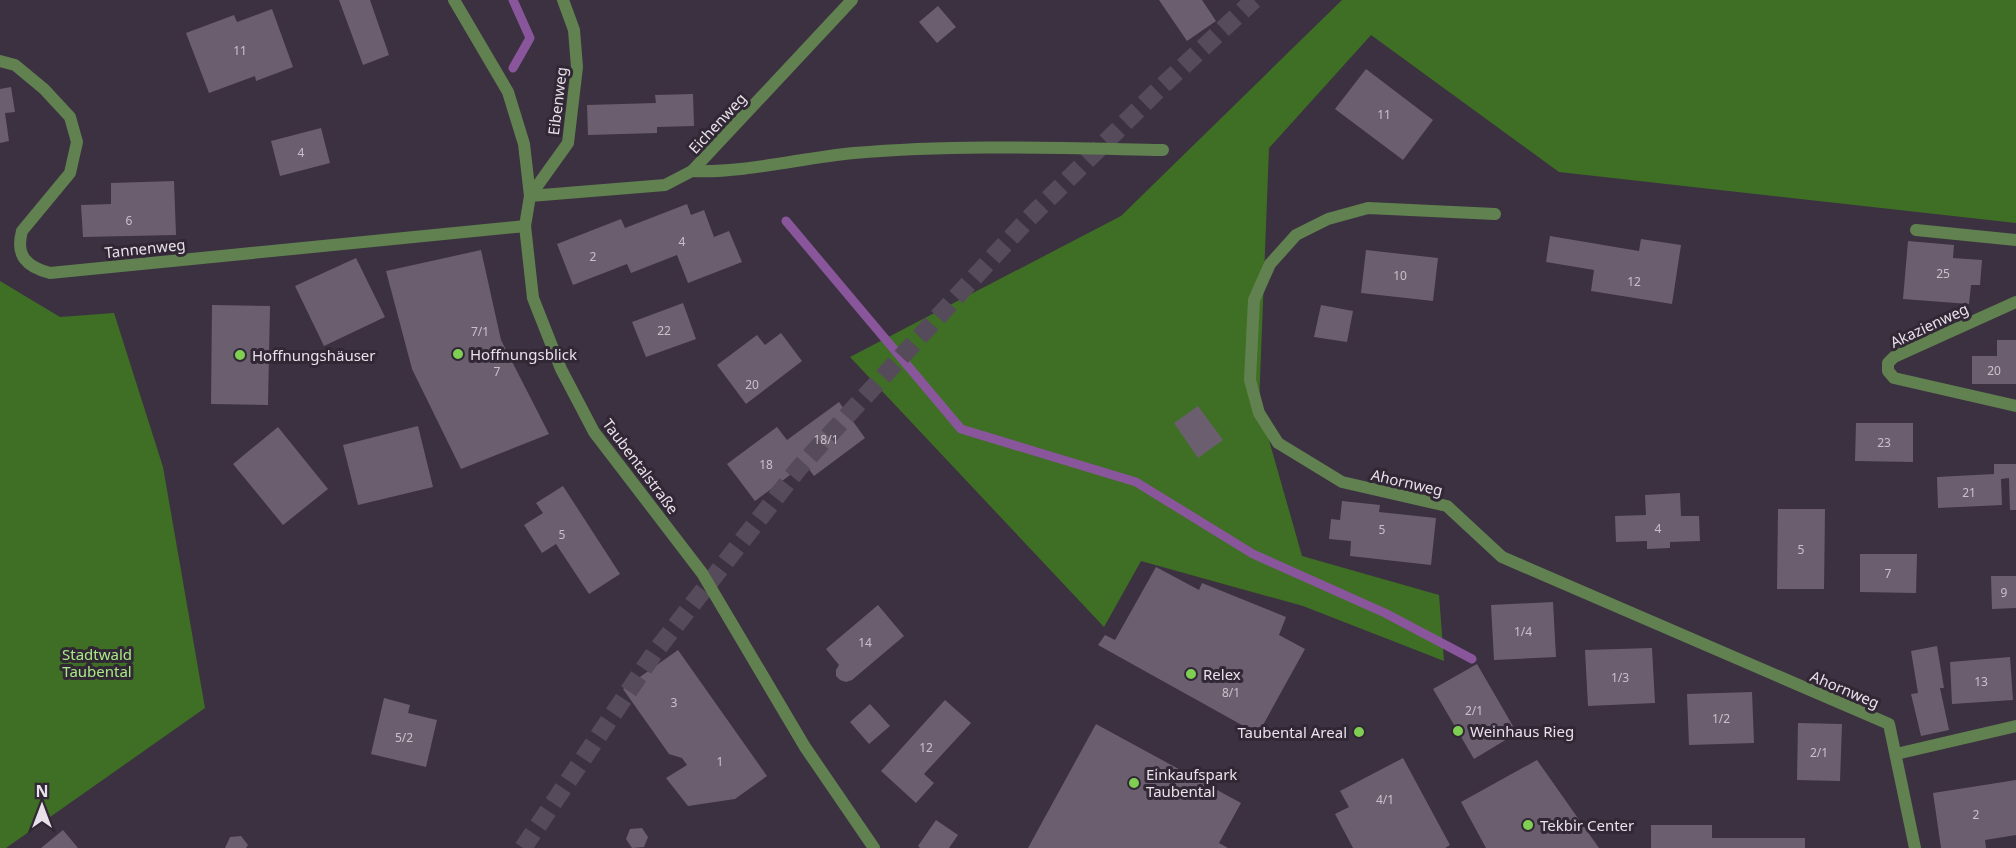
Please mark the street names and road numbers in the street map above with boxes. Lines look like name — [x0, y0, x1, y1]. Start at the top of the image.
street label: Eibenweg — [543, 66, 571, 136]
street label: Eichenweg — [684, 88, 750, 158]
street label: Tannenweg — [104, 234, 186, 262]
street label: Akazienweg — [1887, 298, 1971, 352]
street label: Taubentalstraße — [599, 414, 683, 518]
street label: Ahornweg — [1369, 464, 1445, 500]
street label: Ahornweg — [1808, 666, 1882, 712]

